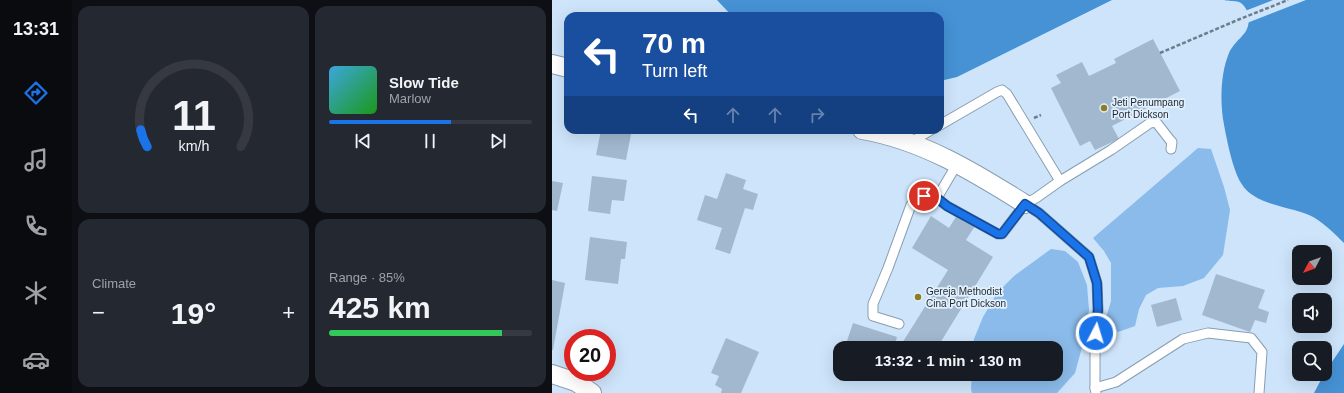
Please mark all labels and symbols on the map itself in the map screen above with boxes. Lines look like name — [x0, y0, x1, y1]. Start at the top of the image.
place label: Jeti Penumpang Port Dickson — [1112, 97, 1184, 120]
marker: Jeti Penumpang Port Dickson — [1099, 103, 1109, 113]
pin — [907, 179, 941, 213]
north arrow — [1292, 245, 1332, 285]
place label: Gereja Methodist Cina Port Dickson — [926, 286, 1006, 309]
marker: Gereja Methodist Cina Port Dickson — [913, 292, 923, 302]
position arrow — [1075, 312, 1117, 354]
speed limit sign: 20 — [564, 329, 616, 381]

